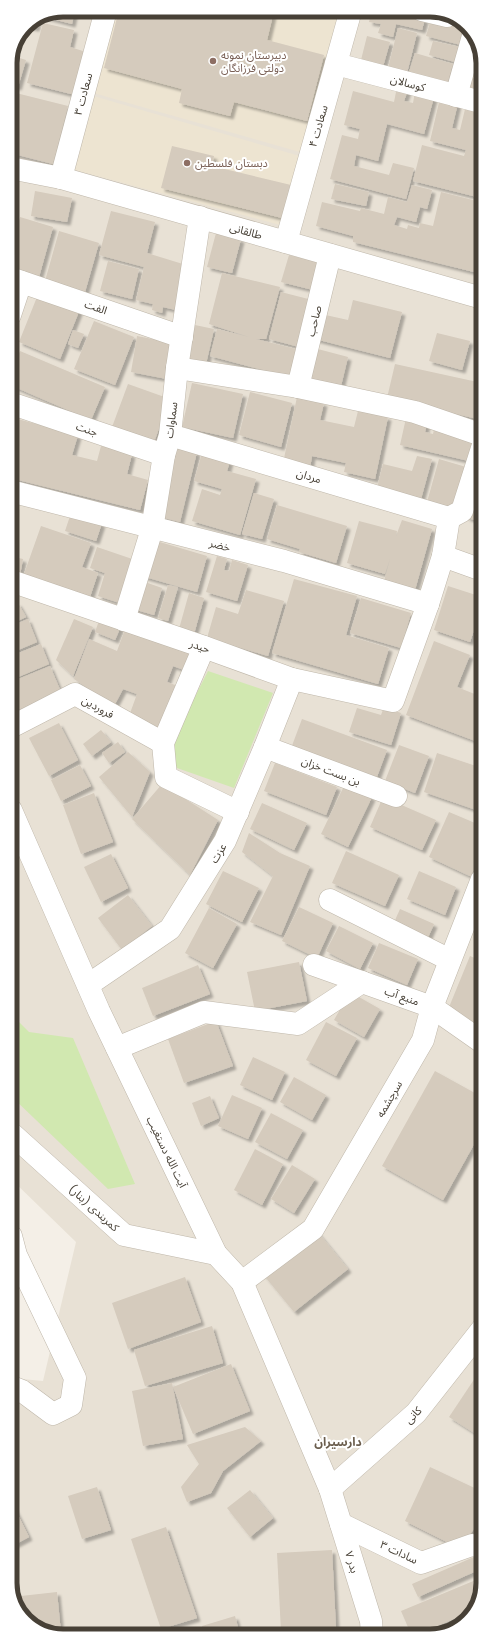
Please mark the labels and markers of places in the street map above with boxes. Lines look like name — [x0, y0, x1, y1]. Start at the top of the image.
place label: دبیرستان نمونه دولتی فرزانگان — [221, 47, 287, 76]
marker: دبیرستان نمونه دولتی فرزانگان — [208, 56, 218, 66]
place label: دبستان فلسطین — [195, 155, 268, 171]
marker: دبستان فلسطین — [182, 158, 192, 168]

